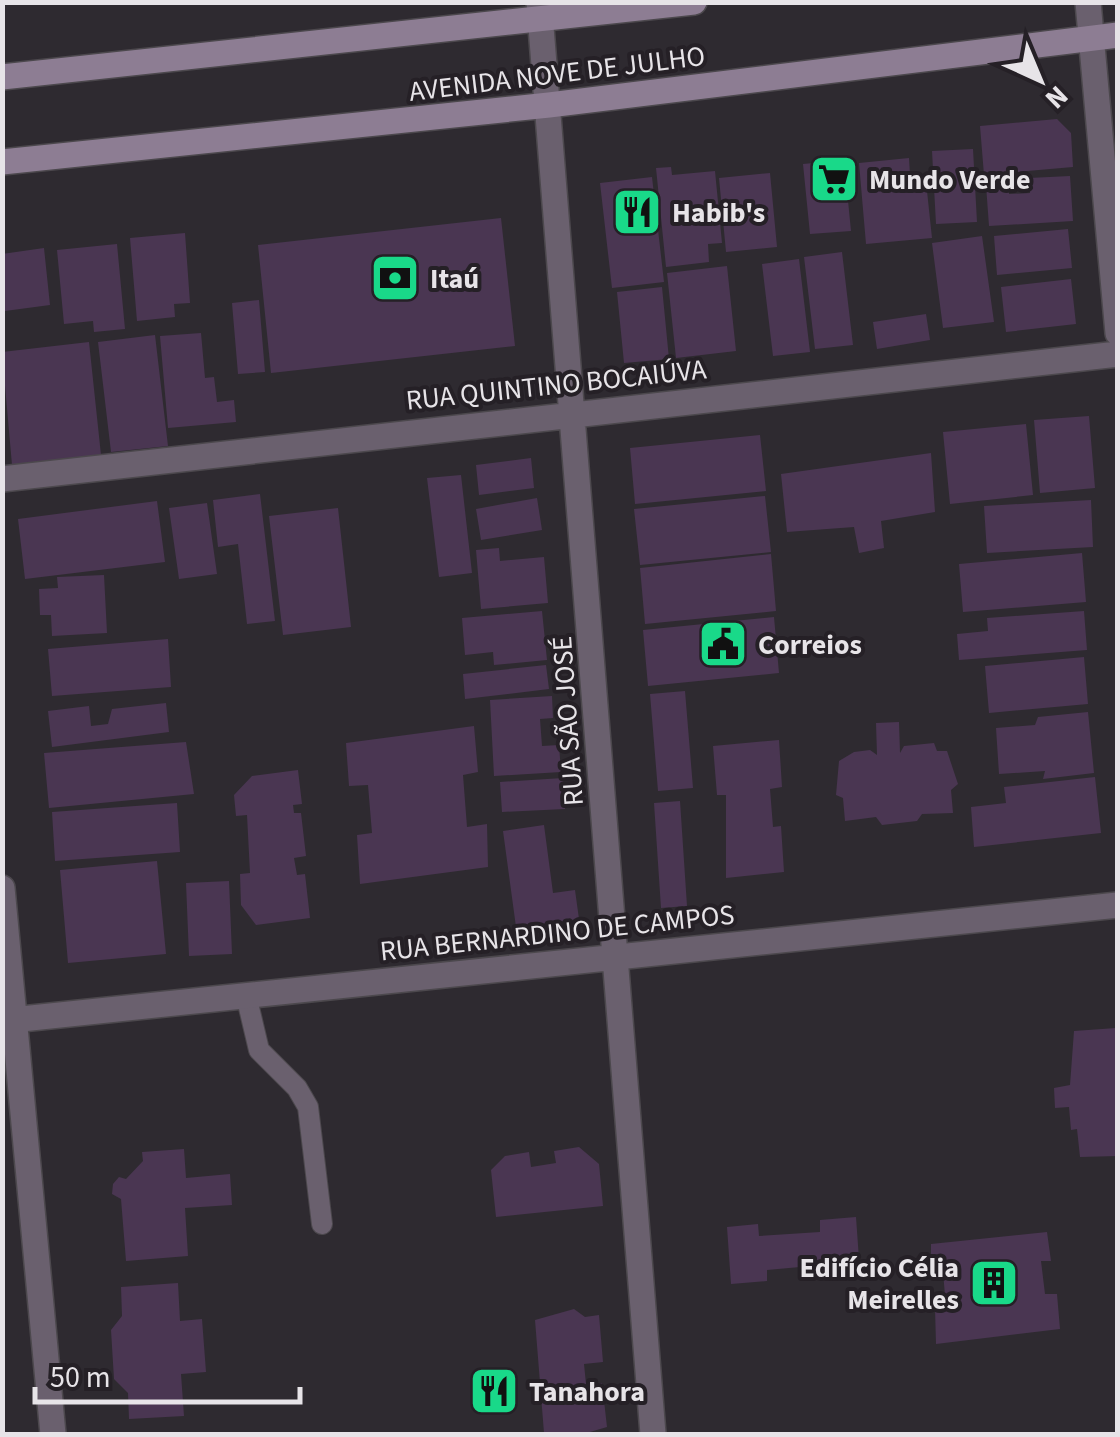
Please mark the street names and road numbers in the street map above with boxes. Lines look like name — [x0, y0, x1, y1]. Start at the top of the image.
street label: AVENIDA NOVE DE JULHO — [407, 36, 707, 112]
street label: RUA QUINTINO BOCAIÚVA — [404, 349, 709, 421]
street label: RUA SÃO JOSÉ — [542, 635, 594, 807]
street label: RUA BERNARDINO DE CAMPOS — [378, 894, 736, 971]

